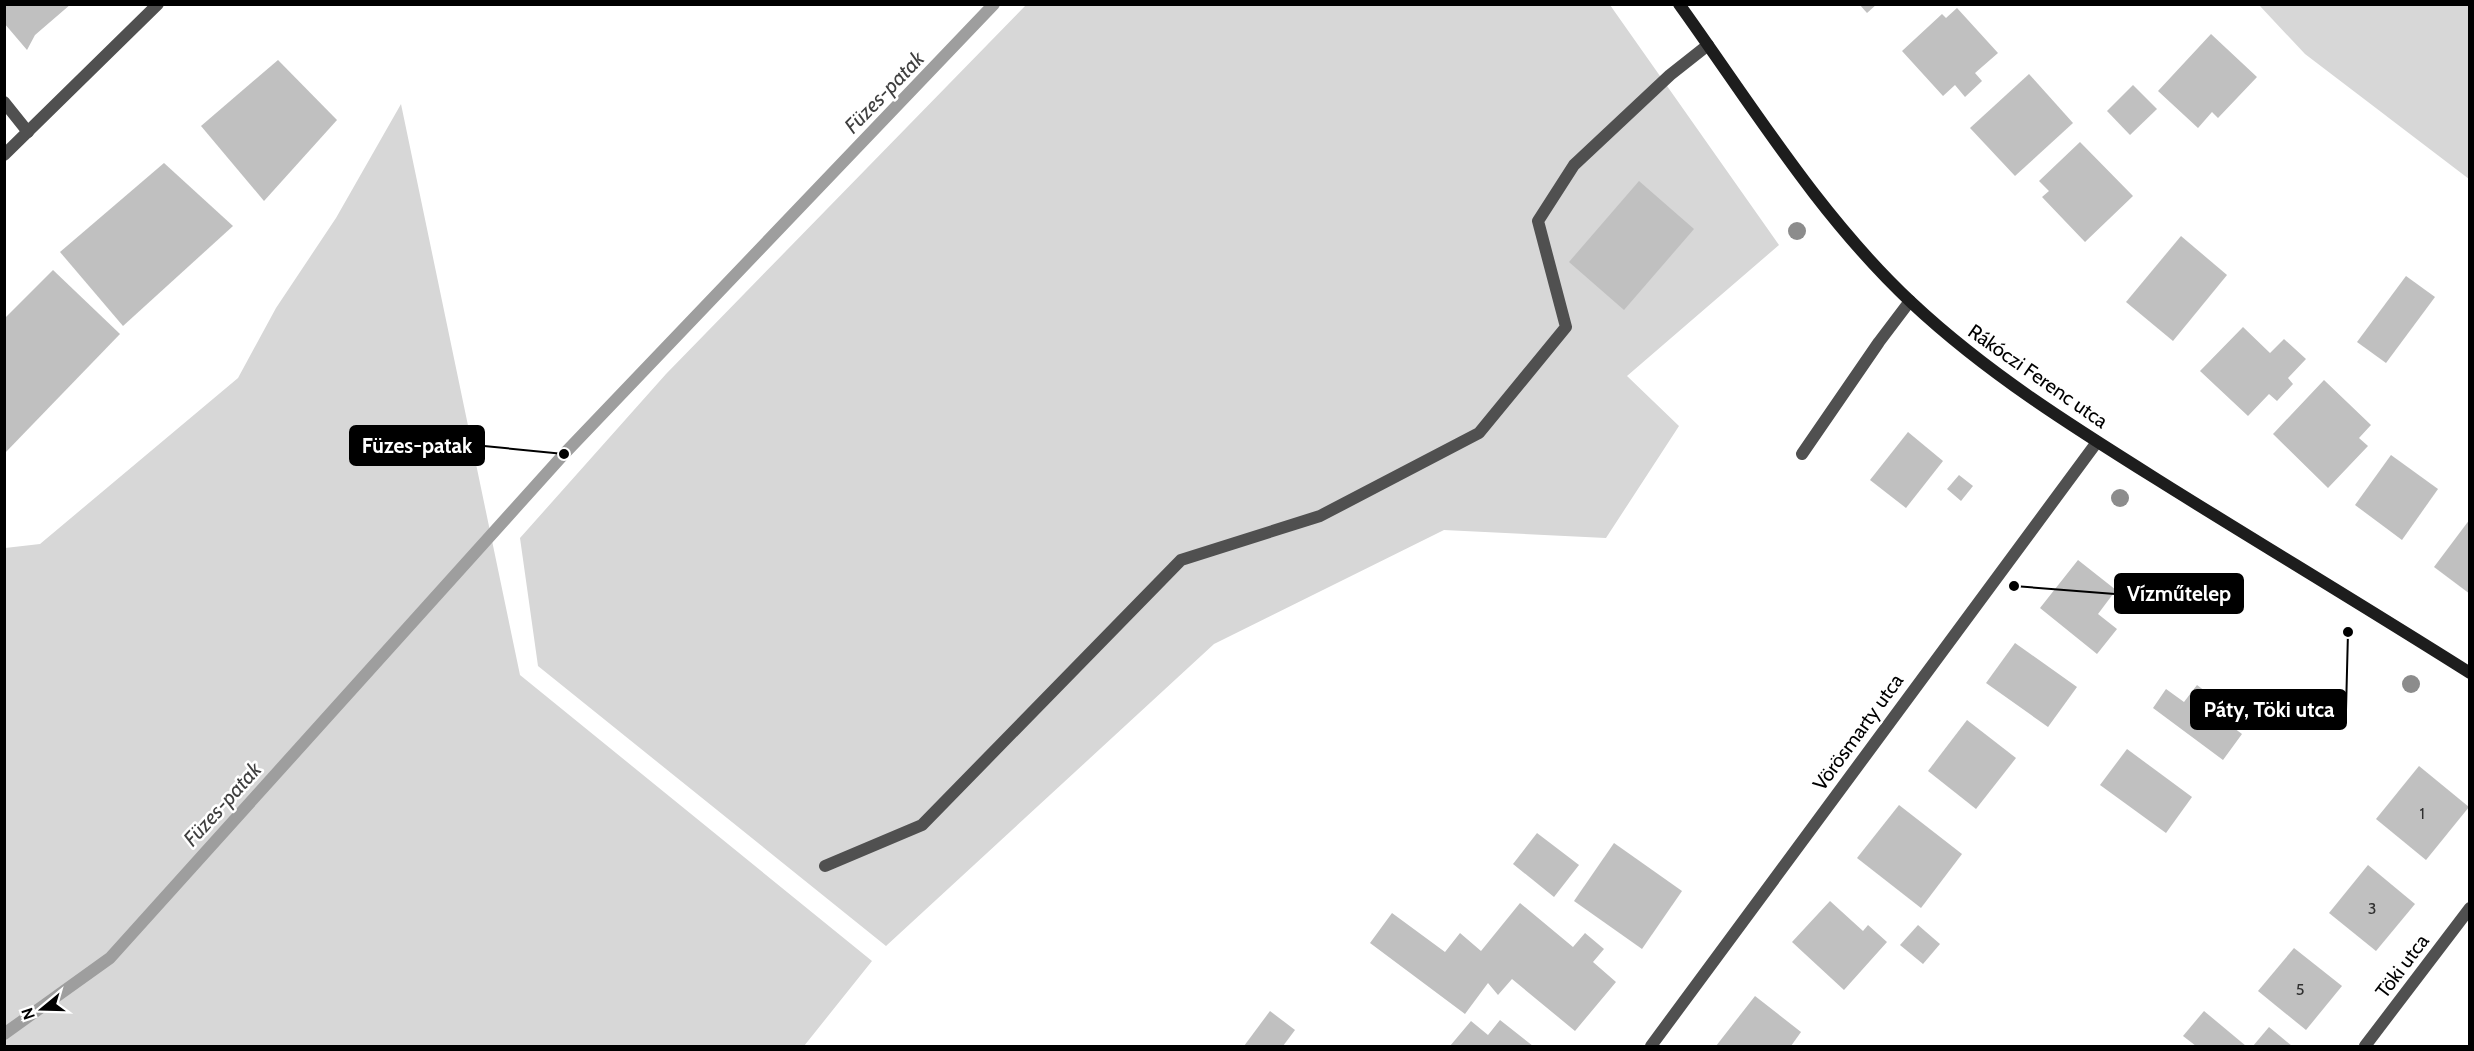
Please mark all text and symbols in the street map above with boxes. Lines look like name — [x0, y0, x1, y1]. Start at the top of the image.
water label: Füzes-patak — [839, 45, 930, 138]
street label: Rákóczi Ferenc utca — [1964, 319, 2113, 433]
callout: Füzes-patak — [350, 426, 484, 465]
text: Füzes-patak — [362, 433, 473, 458]
callout: Vízműtelep — [2115, 574, 2243, 613]
text: Vízműtelep — [2127, 581, 2231, 606]
street label: Vörösmarty utca — [1808, 669, 1908, 795]
callout: Páty, Töki utca — [2191, 690, 2346, 729]
text: Páty, Töki utca — [2204, 697, 2335, 722]
water label: Füzes-patak — [178, 756, 267, 851]
house number: 1 — [2419, 804, 2425, 823]
house number: 3 — [2368, 899, 2376, 918]
street label: Töki utca — [2370, 929, 2434, 1003]
north arrow — [12, 979, 72, 1039]
house number: 5 — [2296, 980, 2304, 999]
text: N — [17, 1005, 39, 1022]

